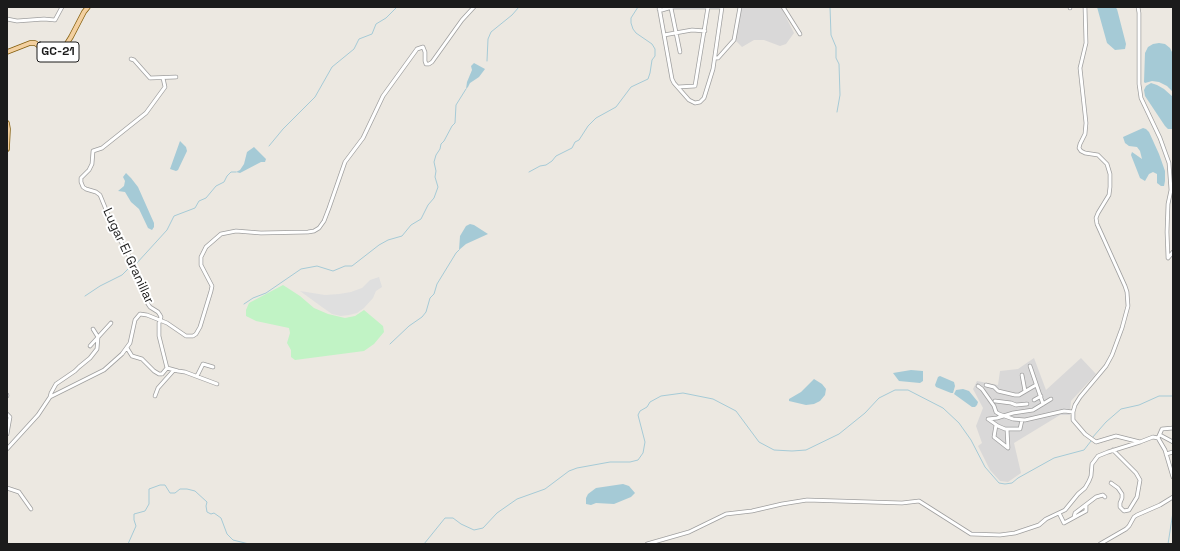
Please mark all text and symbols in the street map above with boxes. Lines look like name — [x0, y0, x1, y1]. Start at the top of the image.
road number: GC-21 — [37, 42, 79, 62]
street label: Lugar El Granillar — [99, 206, 157, 306]

